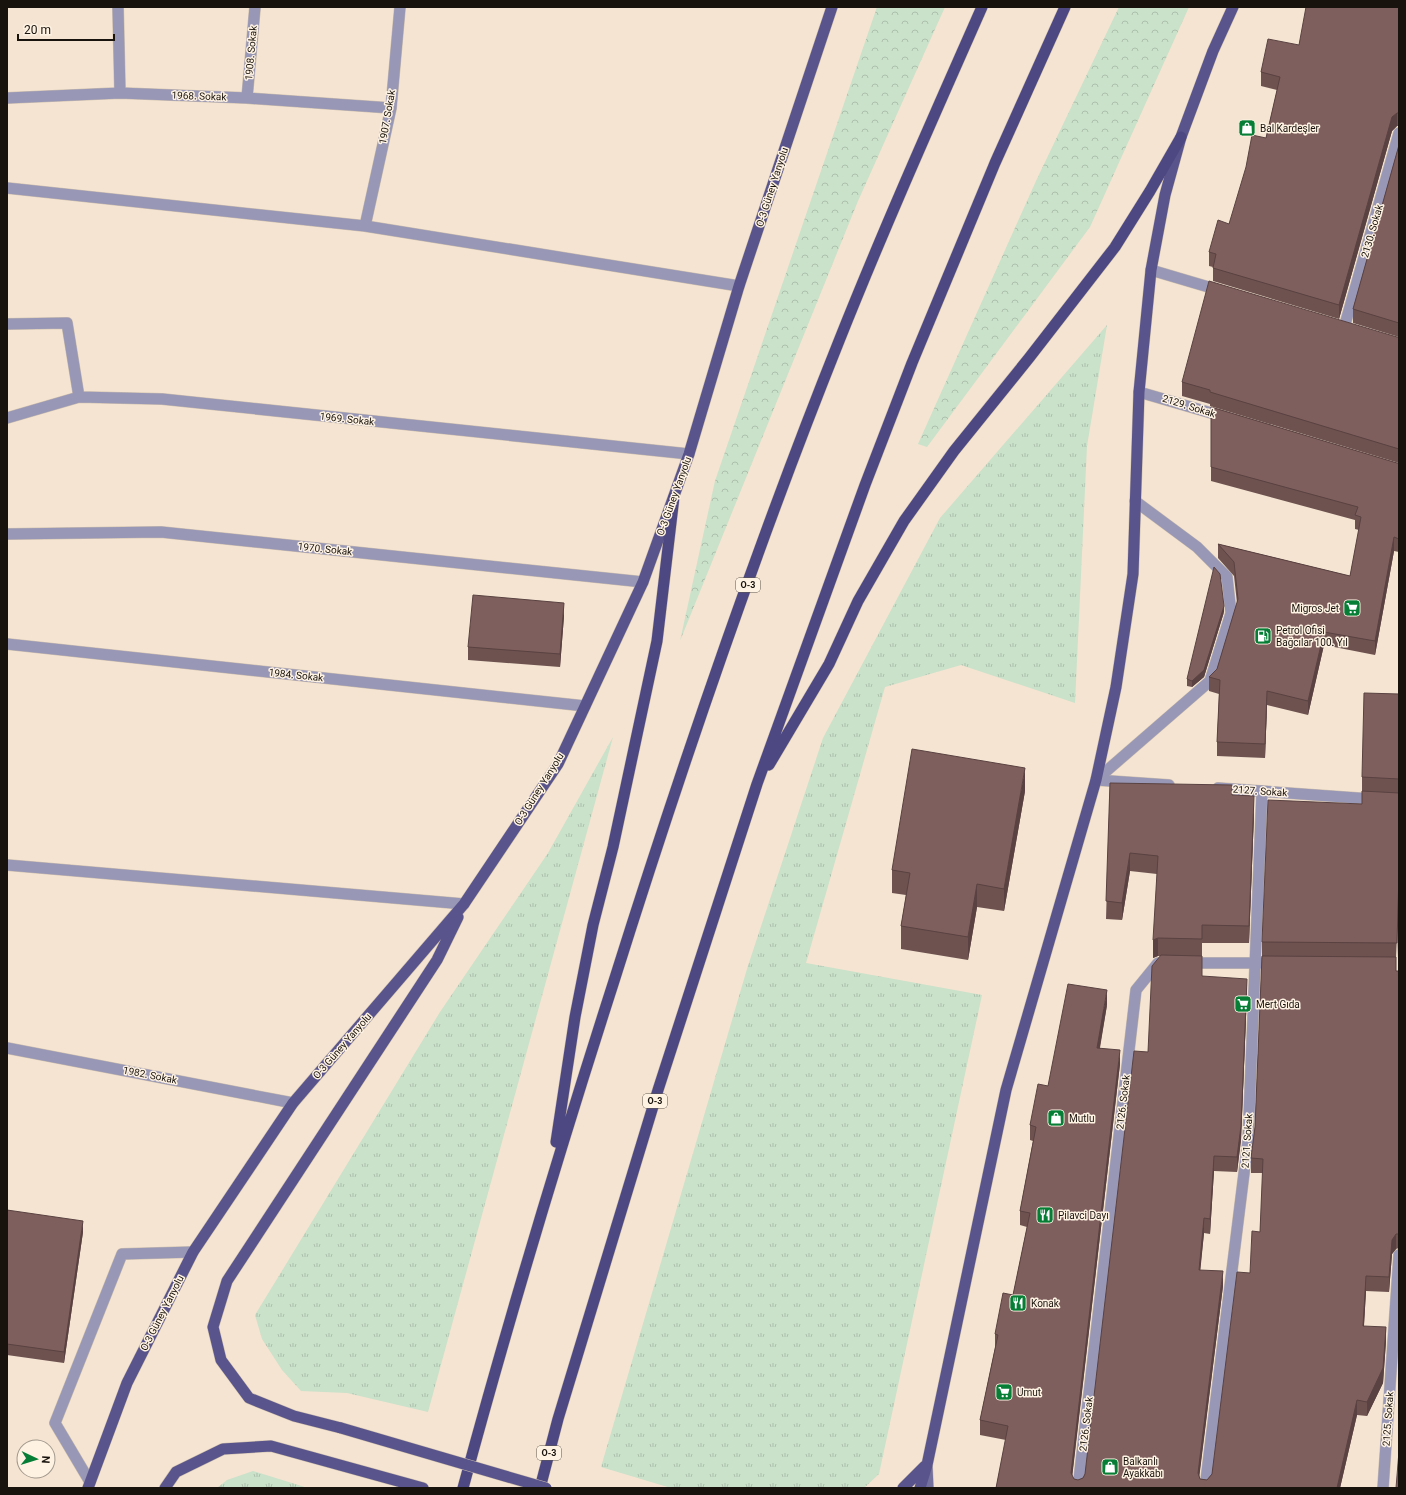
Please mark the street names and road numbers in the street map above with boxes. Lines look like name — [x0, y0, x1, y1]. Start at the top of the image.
street label: 1908. Sokak — [243, 24, 259, 81]
street label: 1907. Sokak — [377, 88, 397, 145]
street label: 1968. Sokak — [171, 90, 228, 102]
street label: O-3 Güney Yanyolu — [754, 146, 790, 228]
street label: 2130. Sokak — [1359, 202, 1385, 259]
street label: 2129. Sokak — [1161, 393, 1218, 420]
street label: 1969. Sokak — [319, 411, 376, 427]
street label: O-3 Güney Yanyolu — [655, 455, 693, 537]
street label: 1970. Sokak — [297, 541, 354, 557]
road number: O-3 — [736, 578, 760, 592]
street label: 1984. Sokak — [268, 667, 325, 683]
street label: O-3 Güney Yanyolu — [512, 751, 566, 827]
street label: 2127. Sokak — [1232, 784, 1289, 798]
street label: O-3 Güney Yanyolu — [311, 1011, 373, 1081]
street label: 1982. Sokak — [122, 1064, 179, 1086]
street label: 2126. Sokak — [1114, 1073, 1132, 1130]
road number: O-3 — [643, 1094, 667, 1108]
street label: 2121. Sokak — [1240, 1112, 1254, 1169]
street label: O-3 Güney Yanyolu — [138, 1274, 186, 1352]
street label: 2125. Sokak — [1381, 1390, 1395, 1447]
street label: 2126. Sokak — [1077, 1395, 1095, 1452]
road number: O-3 — [537, 1446, 561, 1460]

